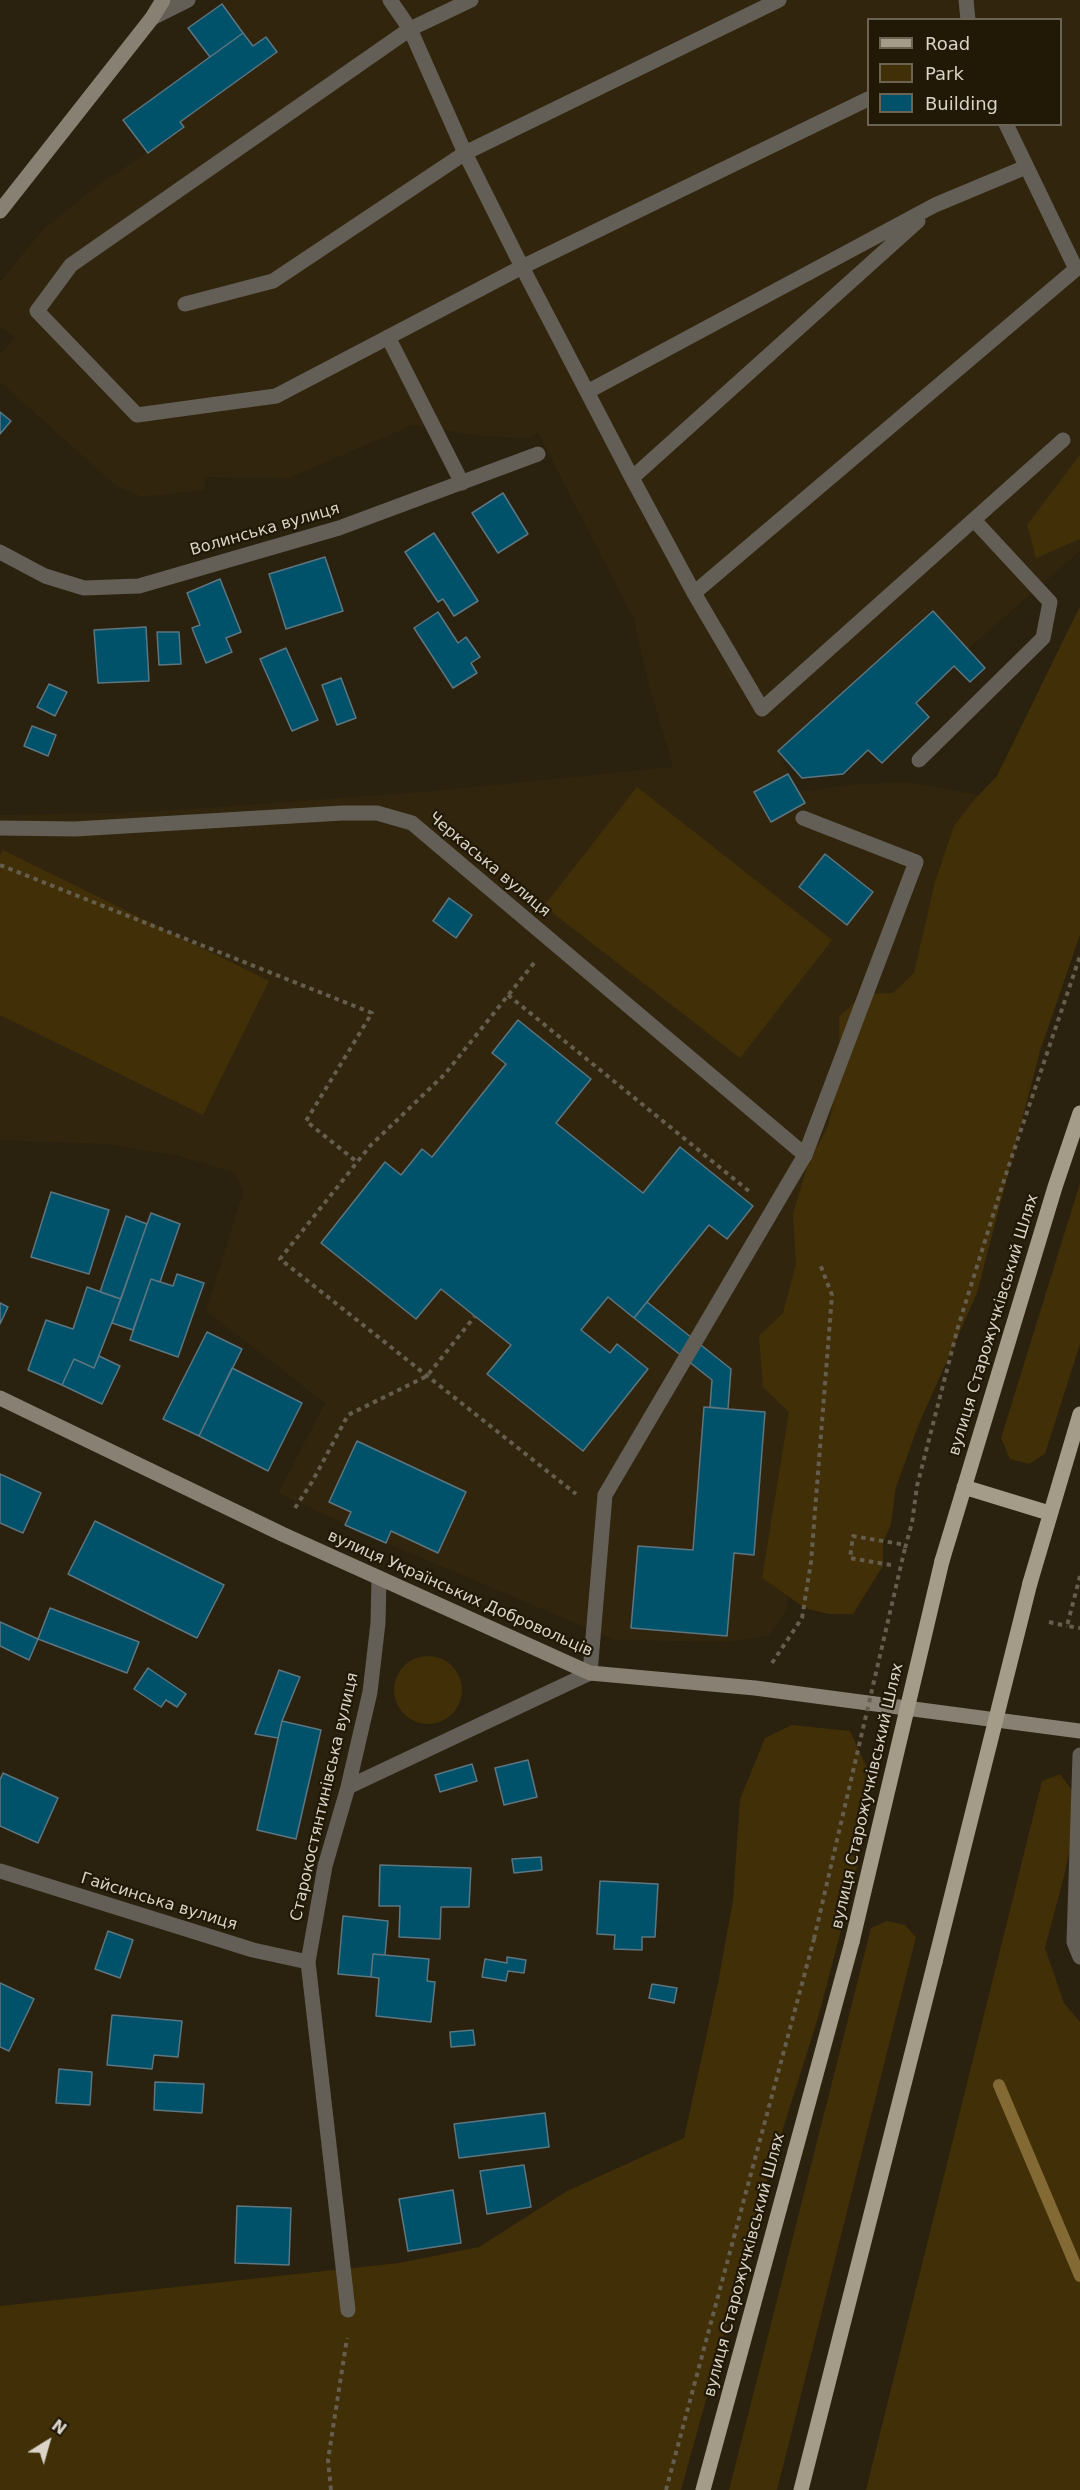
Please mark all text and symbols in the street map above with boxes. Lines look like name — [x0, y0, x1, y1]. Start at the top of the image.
legend — [867, 18, 1062, 126]
text: Road — [925, 33, 970, 54]
text: Park — [925, 63, 964, 84]
text: Building — [925, 93, 998, 114]
street label: Волинська вулиця — [188, 499, 342, 561]
street label: Черкаська вулиця — [424, 808, 554, 922]
street label: вулиця Старожучківський Шлях — [945, 1192, 1043, 1458]
street label: вулиця Українських Добровольців — [325, 1527, 595, 1661]
street label: вулиця Старожучківський Шлях — [828, 1661, 908, 1931]
street label: Старокостянтинівська вулиця — [287, 1671, 363, 1923]
street label: Гайсинська вулиця — [79, 1869, 239, 1935]
street label: вулиця Старожучківський Шлях — [700, 2131, 790, 2399]
north arrow — [18, 2412, 78, 2472]
text: N — [48, 2416, 70, 2439]

